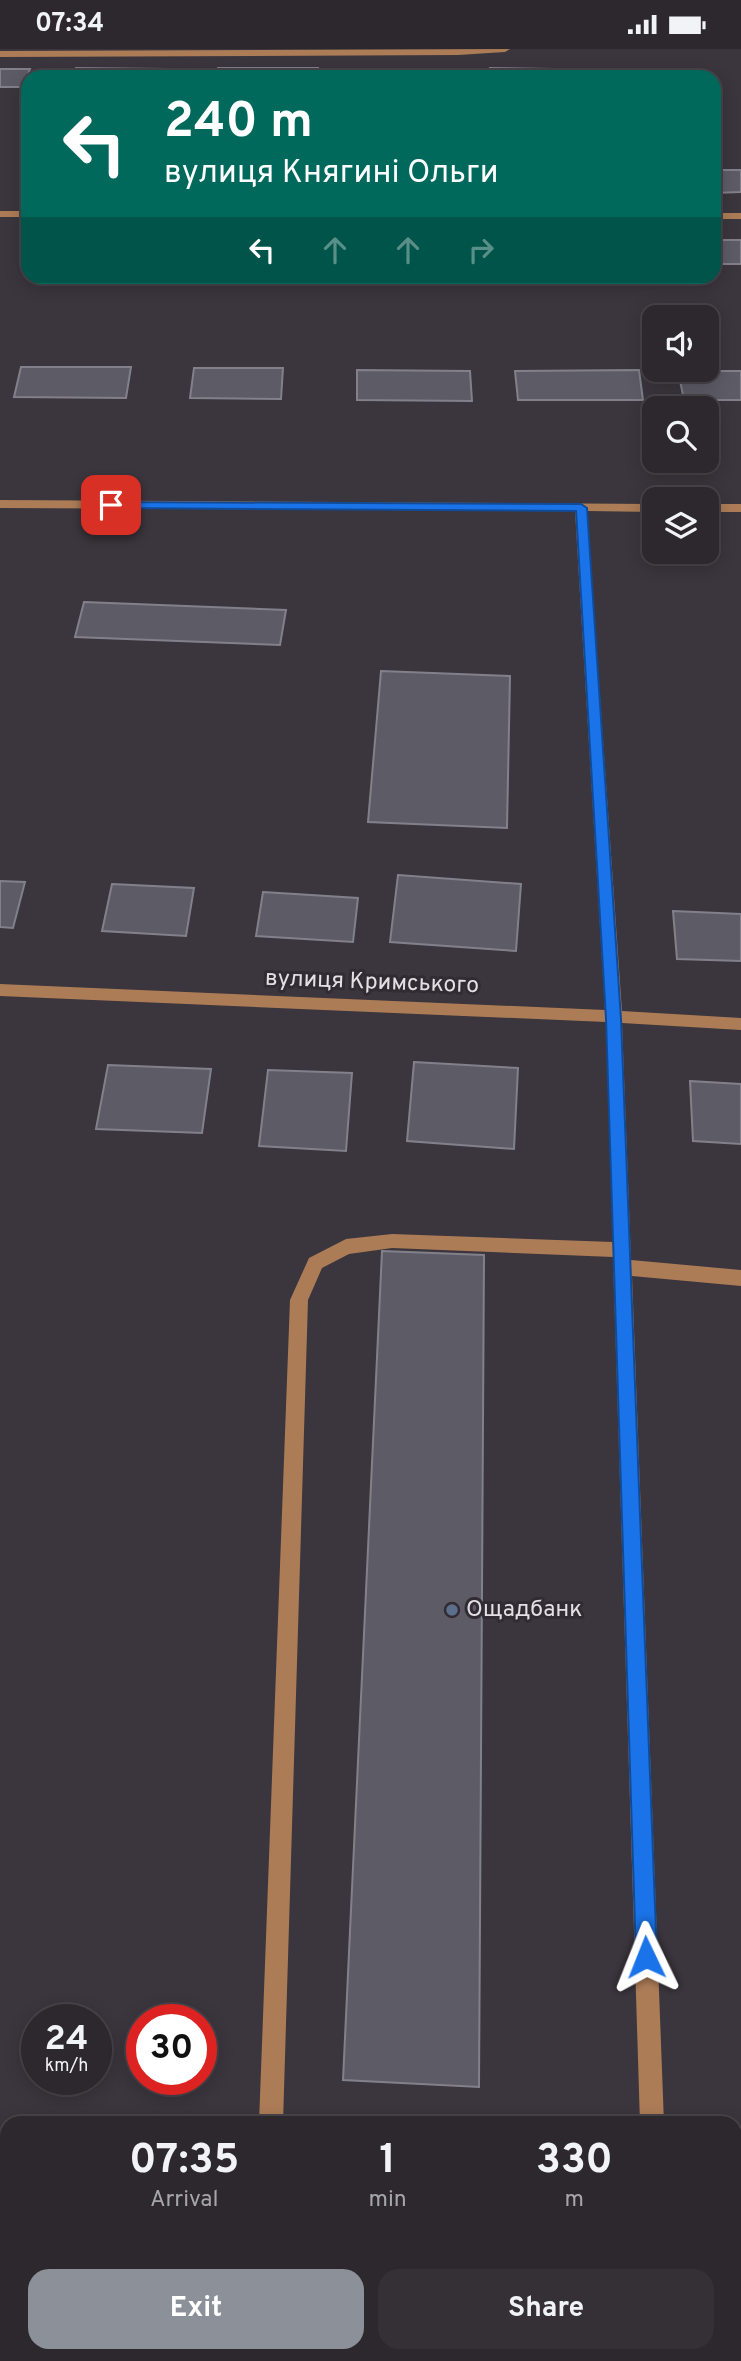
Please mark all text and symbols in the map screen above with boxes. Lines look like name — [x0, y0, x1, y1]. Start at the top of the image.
text: 07:34 — [35, 8, 104, 41]
text: 240 m — [164, 93, 313, 155]
icon: left — [49, 98, 140, 189]
text: вулиця Княгині Ольги — [164, 154, 499, 194]
icon: left — [243, 231, 281, 269]
icon: ahead — [316, 231, 354, 269]
icon: ahead — [389, 231, 427, 269]
icon: right — [462, 231, 500, 269]
map controls — [642, 305, 719, 564]
button: sound — [642, 305, 719, 382]
button: search — [642, 396, 719, 473]
pin — [81, 475, 141, 535]
icon: arrive — [92, 486, 130, 524]
button: layers — [642, 487, 719, 564]
street label: вулиця Кримського — [264, 965, 480, 1001]
place label: Ощадбанк — [466, 1596, 582, 1625]
marker: Ощадбанк — [444, 1602, 460, 1618]
position arrow — [609, 1920, 683, 1994]
speed limit sign: 30 — [126, 2004, 217, 2095]
text: 24 — [45, 2018, 88, 2062]
text: km/h — [45, 2055, 88, 2078]
text: 07:35 — [129, 2135, 239, 2188]
text: 1 — [379, 2135, 396, 2188]
text: 330 — [536, 2135, 613, 2188]
text: Arrival — [150, 2186, 218, 2215]
text: min — [368, 2186, 407, 2215]
text: m — [565, 2186, 584, 2215]
button: Exit — [28, 2269, 364, 2349]
button: Share — [378, 2269, 714, 2349]

